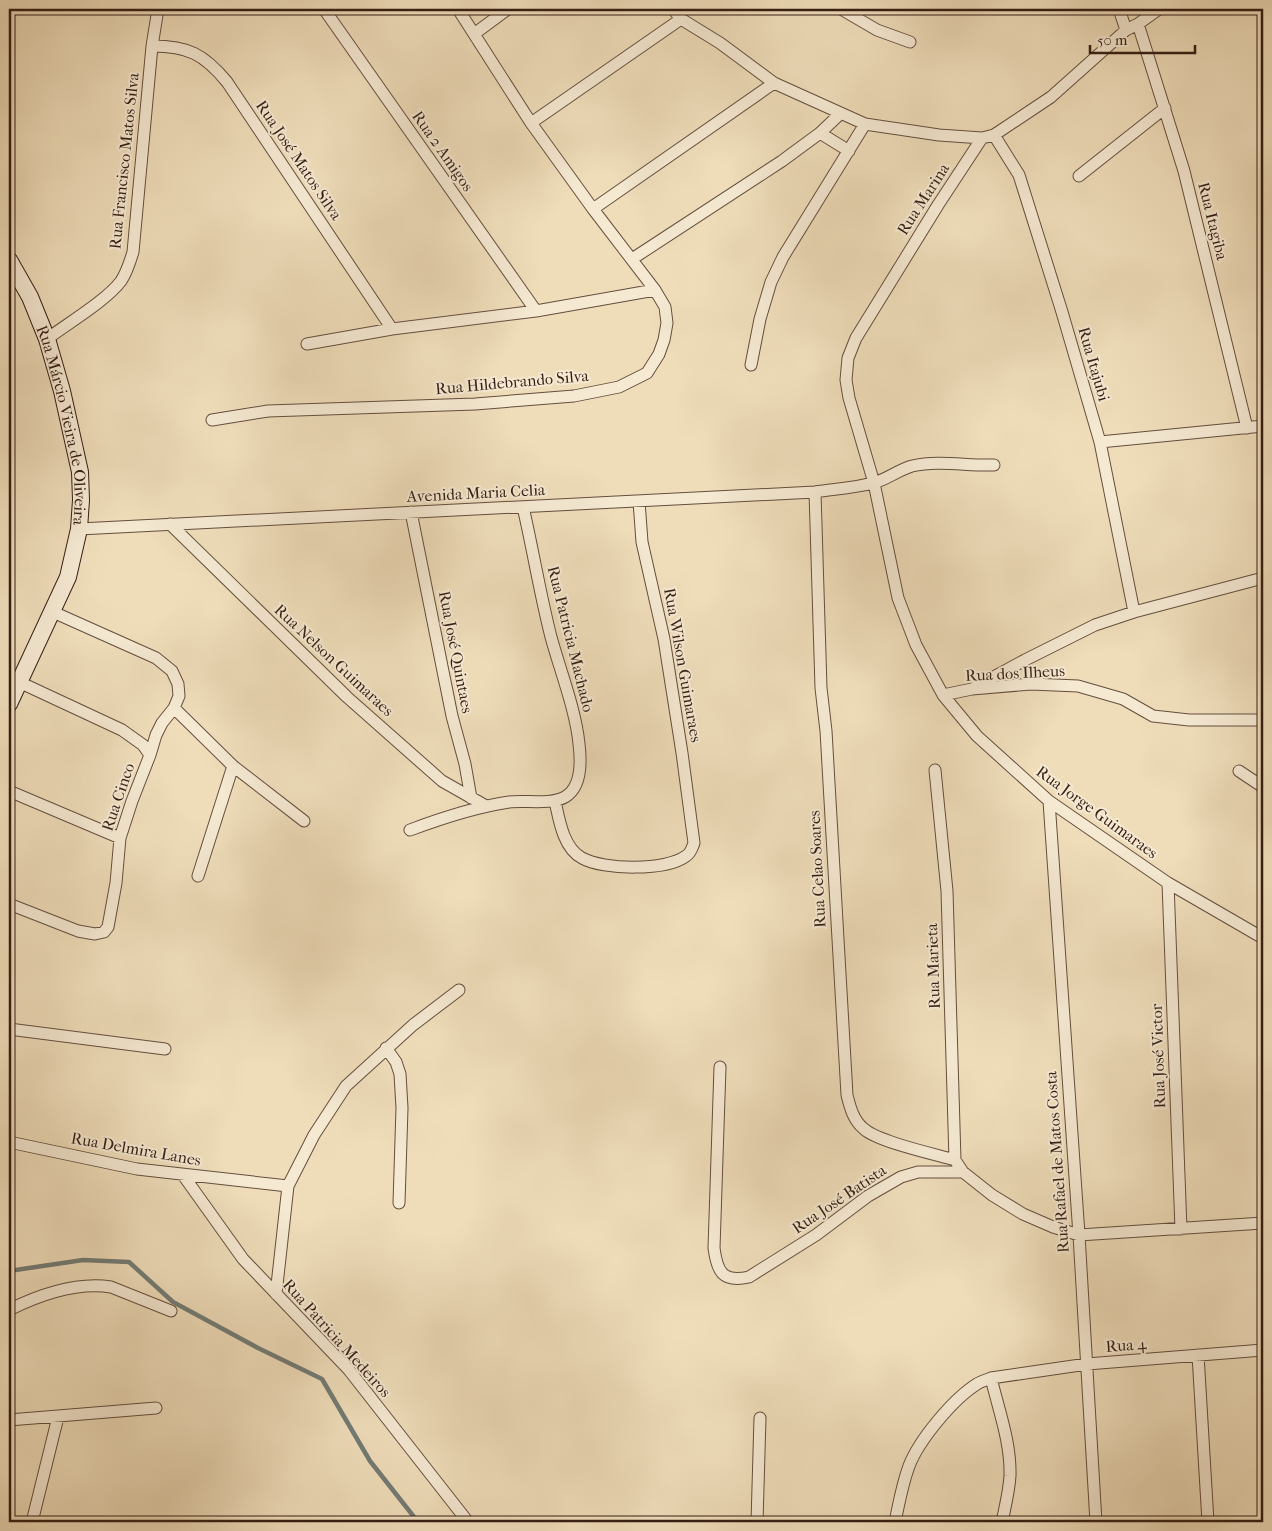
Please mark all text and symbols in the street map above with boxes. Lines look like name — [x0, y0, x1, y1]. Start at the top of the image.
scale bar — [1090, 22, 1194, 54]
text: 50 m — [1097, 31, 1128, 49]
street label: Rua Francisco Matos Silva — [105, 71, 143, 250]
street label: Rua José Matos Silva — [252, 97, 346, 224]
street label: Rua 2 Amigos — [408, 107, 478, 195]
street label: Rua Marina — [893, 159, 953, 238]
street label: Rua Itagiba — [1194, 180, 1232, 262]
street label: Rua Márcio Vieira de Oliveira — [33, 322, 91, 527]
street label: Rua Itajubi — [1074, 325, 1114, 404]
street label: Rua Hildebrando Silva — [435, 366, 590, 398]
street label: Avenida Maria Celia — [405, 480, 546, 506]
street label: Rua Patricia Machado — [544, 564, 598, 714]
street label: Rua Wilson Guimaraes — [660, 586, 706, 744]
street label: Rua José Quintaes — [435, 589, 477, 715]
street label: Rua Nelson Guimaraes — [271, 600, 398, 720]
street label: Rua dos Ilheus — [965, 661, 1065, 685]
street label: Rua Cinco — [97, 760, 139, 834]
street label: Rua Jorge Guimaraes — [1033, 762, 1161, 862]
street label: Rua Celao Soares — [804, 810, 830, 928]
street label: Rua Marieta — [922, 922, 944, 1009]
street label: Rua José Victor — [1147, 1003, 1169, 1109]
street label: Rua Rafael de Matos Costa — [1041, 1070, 1073, 1253]
street label: Rua Delmira Lanes — [70, 1128, 202, 1170]
street label: Rua José Batista — [788, 1160, 890, 1238]
street label: Rua Patricia Medeiros — [279, 1275, 395, 1401]
street label: Rua 4 — [1105, 1334, 1148, 1356]

